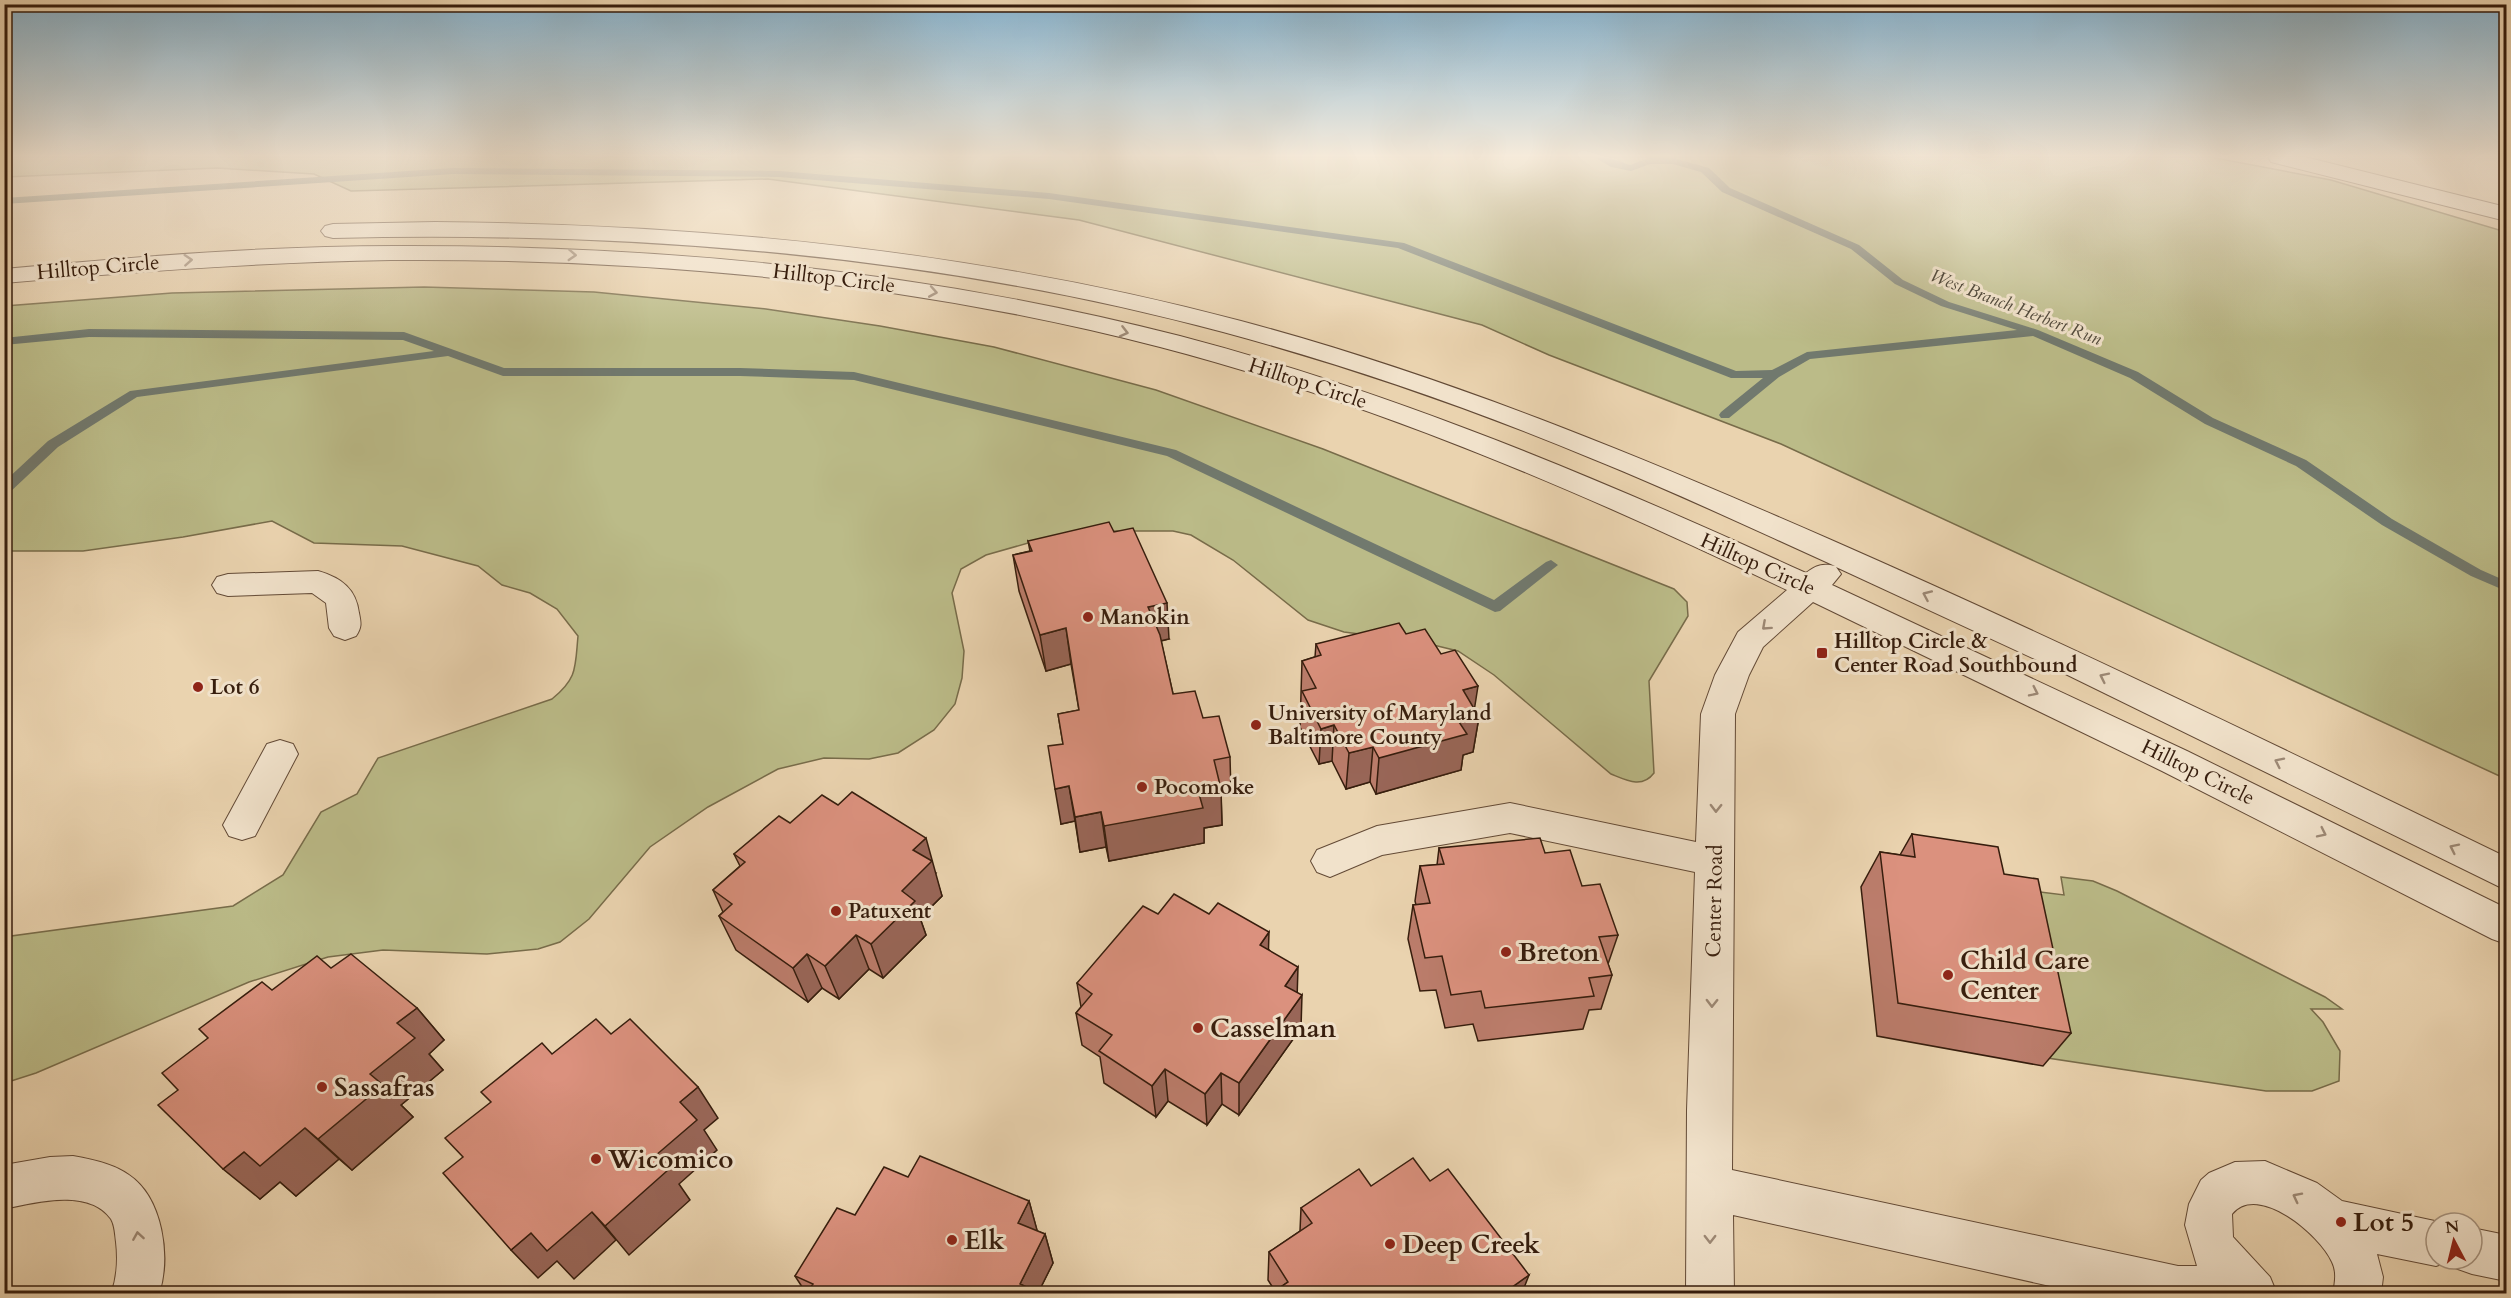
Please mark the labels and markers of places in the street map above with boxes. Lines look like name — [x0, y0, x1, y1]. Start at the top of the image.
place label: Manokin — [1100, 603, 1190, 632]
marker: Manokin — [1081, 610, 1095, 624]
place label: Hilltop Circle & Center Road Southbound — [1834, 627, 2077, 680]
marker: Hilltop Circle & Center Road Southbound — [1815, 646, 1829, 660]
place label: Lot 6 — [210, 673, 260, 702]
marker: Lot 6 — [191, 680, 205, 694]
place label: University of Maryland Baltimore County — [1268, 699, 1491, 752]
marker: University of Maryland Baltimore County — [1249, 718, 1263, 732]
place label: Pocomoke — [1154, 773, 1254, 802]
marker: Pocomoke — [1135, 780, 1149, 794]
place label: Patuxent — [848, 897, 932, 926]
marker: Patuxent — [829, 904, 843, 918]
place label: Breton — [1518, 935, 1600, 970]
place label: Child Care Center — [1960, 943, 2090, 1008]
marker: Breton — [1499, 945, 1513, 959]
marker: Child Care Center — [1941, 968, 1955, 982]
place label: Casselman — [1210, 1011, 1337, 1046]
marker: Casselman — [1191, 1021, 1205, 1035]
place label: Sassafras — [334, 1070, 435, 1105]
marker: Sassafras — [315, 1080, 329, 1094]
place label: Wicomico — [607, 1142, 734, 1177]
marker: Wicomico — [589, 1152, 603, 1166]
place label: Lot 5 — [2353, 1205, 2414, 1240]
marker: Lot 5 — [2334, 1215, 2348, 1229]
place label: Elk — [964, 1223, 1005, 1258]
place label: Deep Creek — [1402, 1227, 1541, 1262]
marker: Elk — [945, 1233, 959, 1247]
marker: Deep Creek — [1383, 1237, 1397, 1251]

